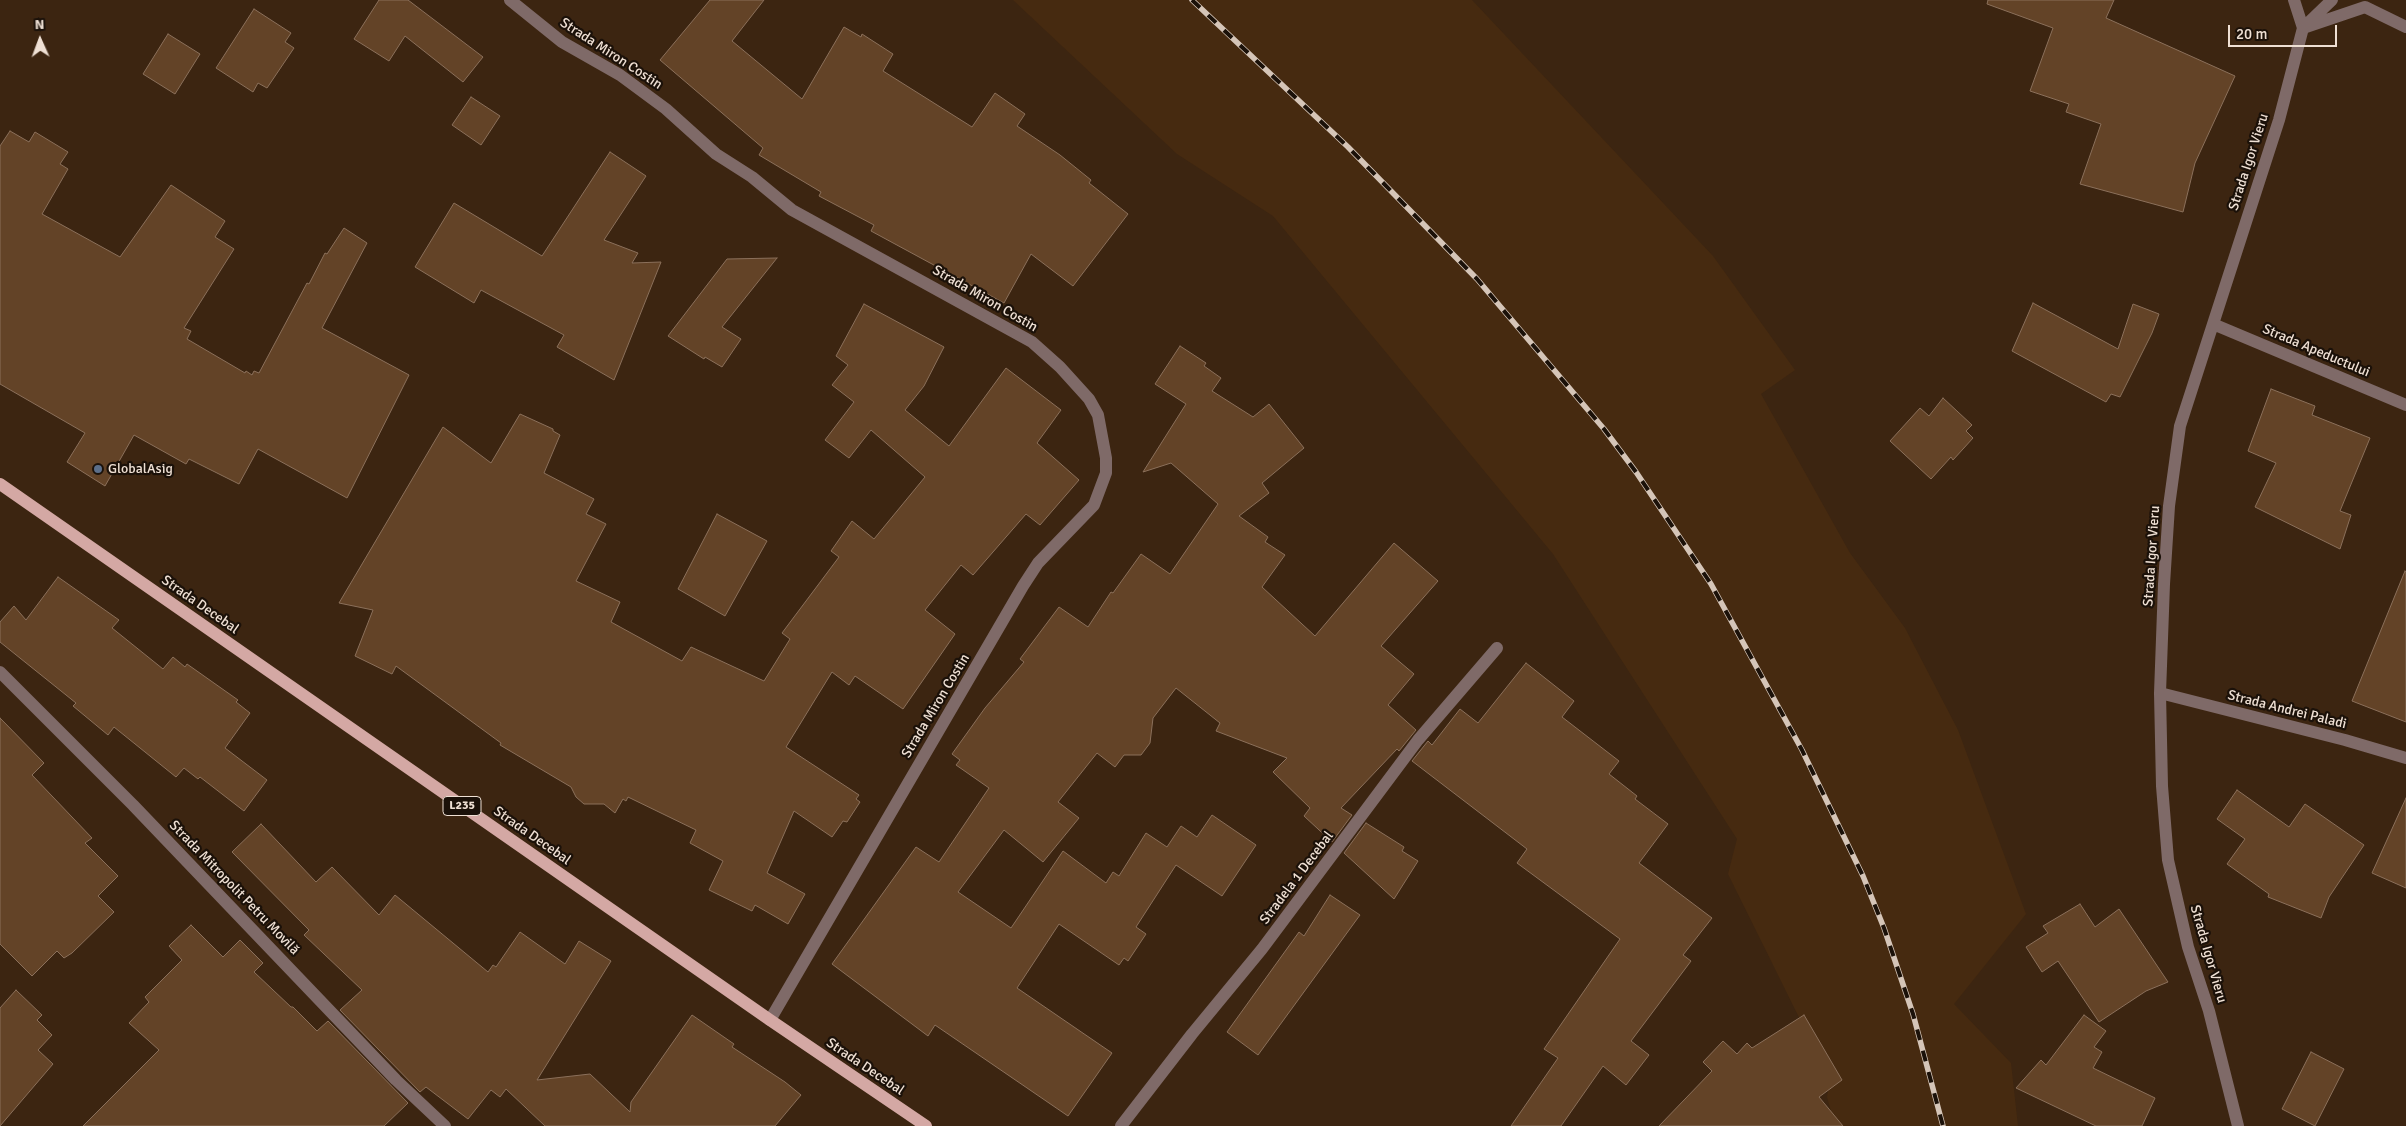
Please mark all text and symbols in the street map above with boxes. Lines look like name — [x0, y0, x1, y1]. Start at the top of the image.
north arrow — [15, 15, 65, 65]
street label: Strada Miron Costin — [557, 15, 665, 93]
scale bar — [2231, 15, 2340, 47]
text: N — [34, 16, 45, 33]
text: 20 m — [2236, 25, 2267, 43]
street label: Strada Igor Vieru — [2225, 111, 2273, 213]
street label: Strada Miron Costin — [929, 262, 1041, 336]
street label: Strada Apeductului — [2260, 321, 2372, 381]
place label: GlobalAsig — [108, 461, 173, 477]
marker: GlobalAsig — [92, 463, 104, 475]
street label: Strada Igor Vieru — [2140, 505, 2164, 607]
street label: Strada Decebal — [158, 572, 242, 638]
street label: Strada Miron Costin — [898, 651, 974, 761]
street label: Strada Andrei Paladi — [2226, 687, 2348, 733]
road number: L235 — [443, 796, 481, 816]
street label: Strada Decebal — [490, 803, 574, 869]
street label: Strada Mitropolit Petru Movilă — [165, 817, 303, 959]
street label: Stradela 1 Decebal — [1256, 828, 1338, 928]
street label: Strada Igor Vieru — [2186, 903, 2230, 1005]
street label: Strada Decebal — [823, 1035, 907, 1099]

